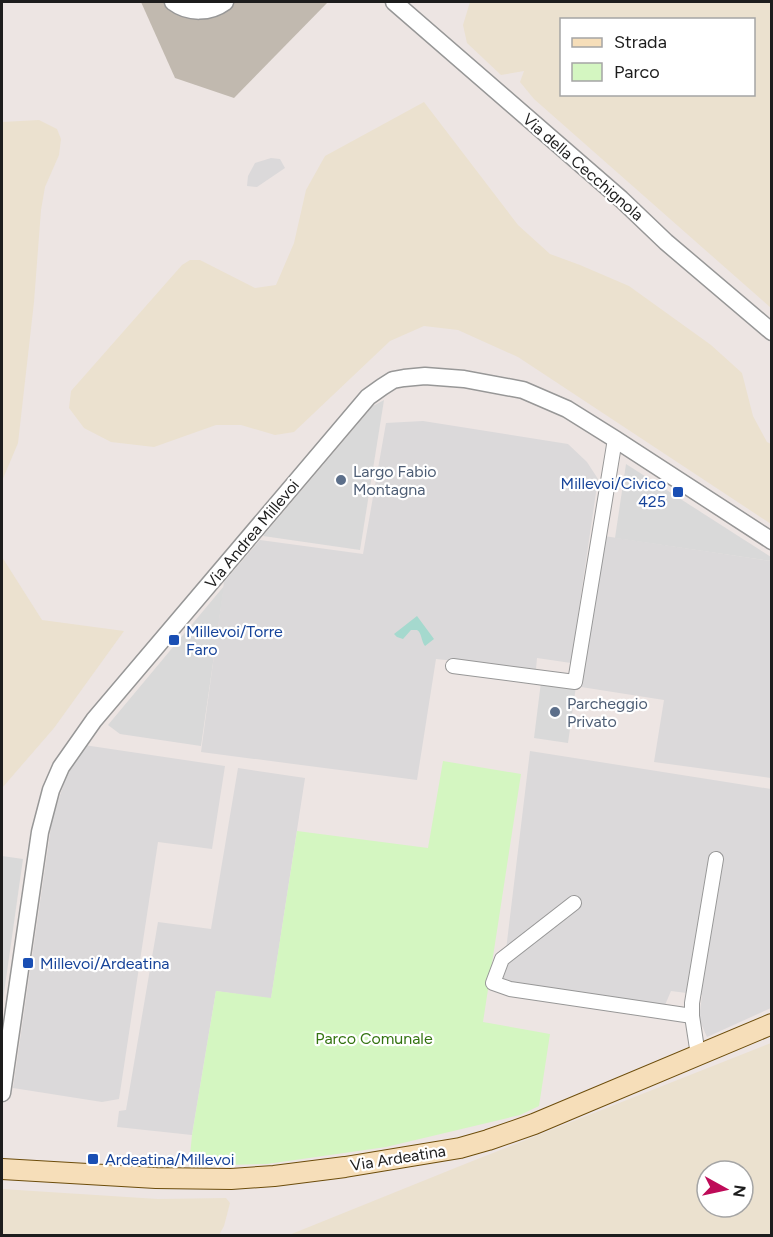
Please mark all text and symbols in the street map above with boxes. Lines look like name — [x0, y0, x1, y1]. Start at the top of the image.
legend — [560, 18, 755, 96]
text: Strada — [614, 31, 667, 53]
text: Parco — [614, 61, 660, 83]
street label: Via della Cecchignola — [519, 109, 647, 225]
place label: Largo Fabio Montagna — [353, 462, 437, 499]
marker: Largo Fabio Montagna — [334, 473, 348, 487]
place label: Millevoi/Civico 425 — [561, 474, 666, 511]
street label: Via Andrea Millevoi — [201, 476, 303, 592]
marker: Millevoi/Civico 425 — [671, 485, 685, 499]
place label: Millevoi/Torre Faro — [186, 622, 283, 659]
marker: Millevoi/Torre Faro — [167, 633, 181, 647]
place label: Parcheggio Privato — [567, 694, 648, 731]
marker: Parcheggio Privato — [548, 705, 562, 719]
place label: Millevoi/Ardeatina — [40, 954, 170, 973]
marker: Millevoi/Ardeatina — [21, 956, 35, 970]
park label: Parco Comunale — [315, 1029, 433, 1048]
street label: Via Ardeatina — [349, 1141, 447, 1175]
place label: Ardeatina/Millevoi — [105, 1150, 235, 1169]
marker: Ardeatina/Millevoi — [86, 1152, 100, 1166]
north arrow — [695, 1159, 755, 1219]
text: N — [729, 1184, 750, 1198]

